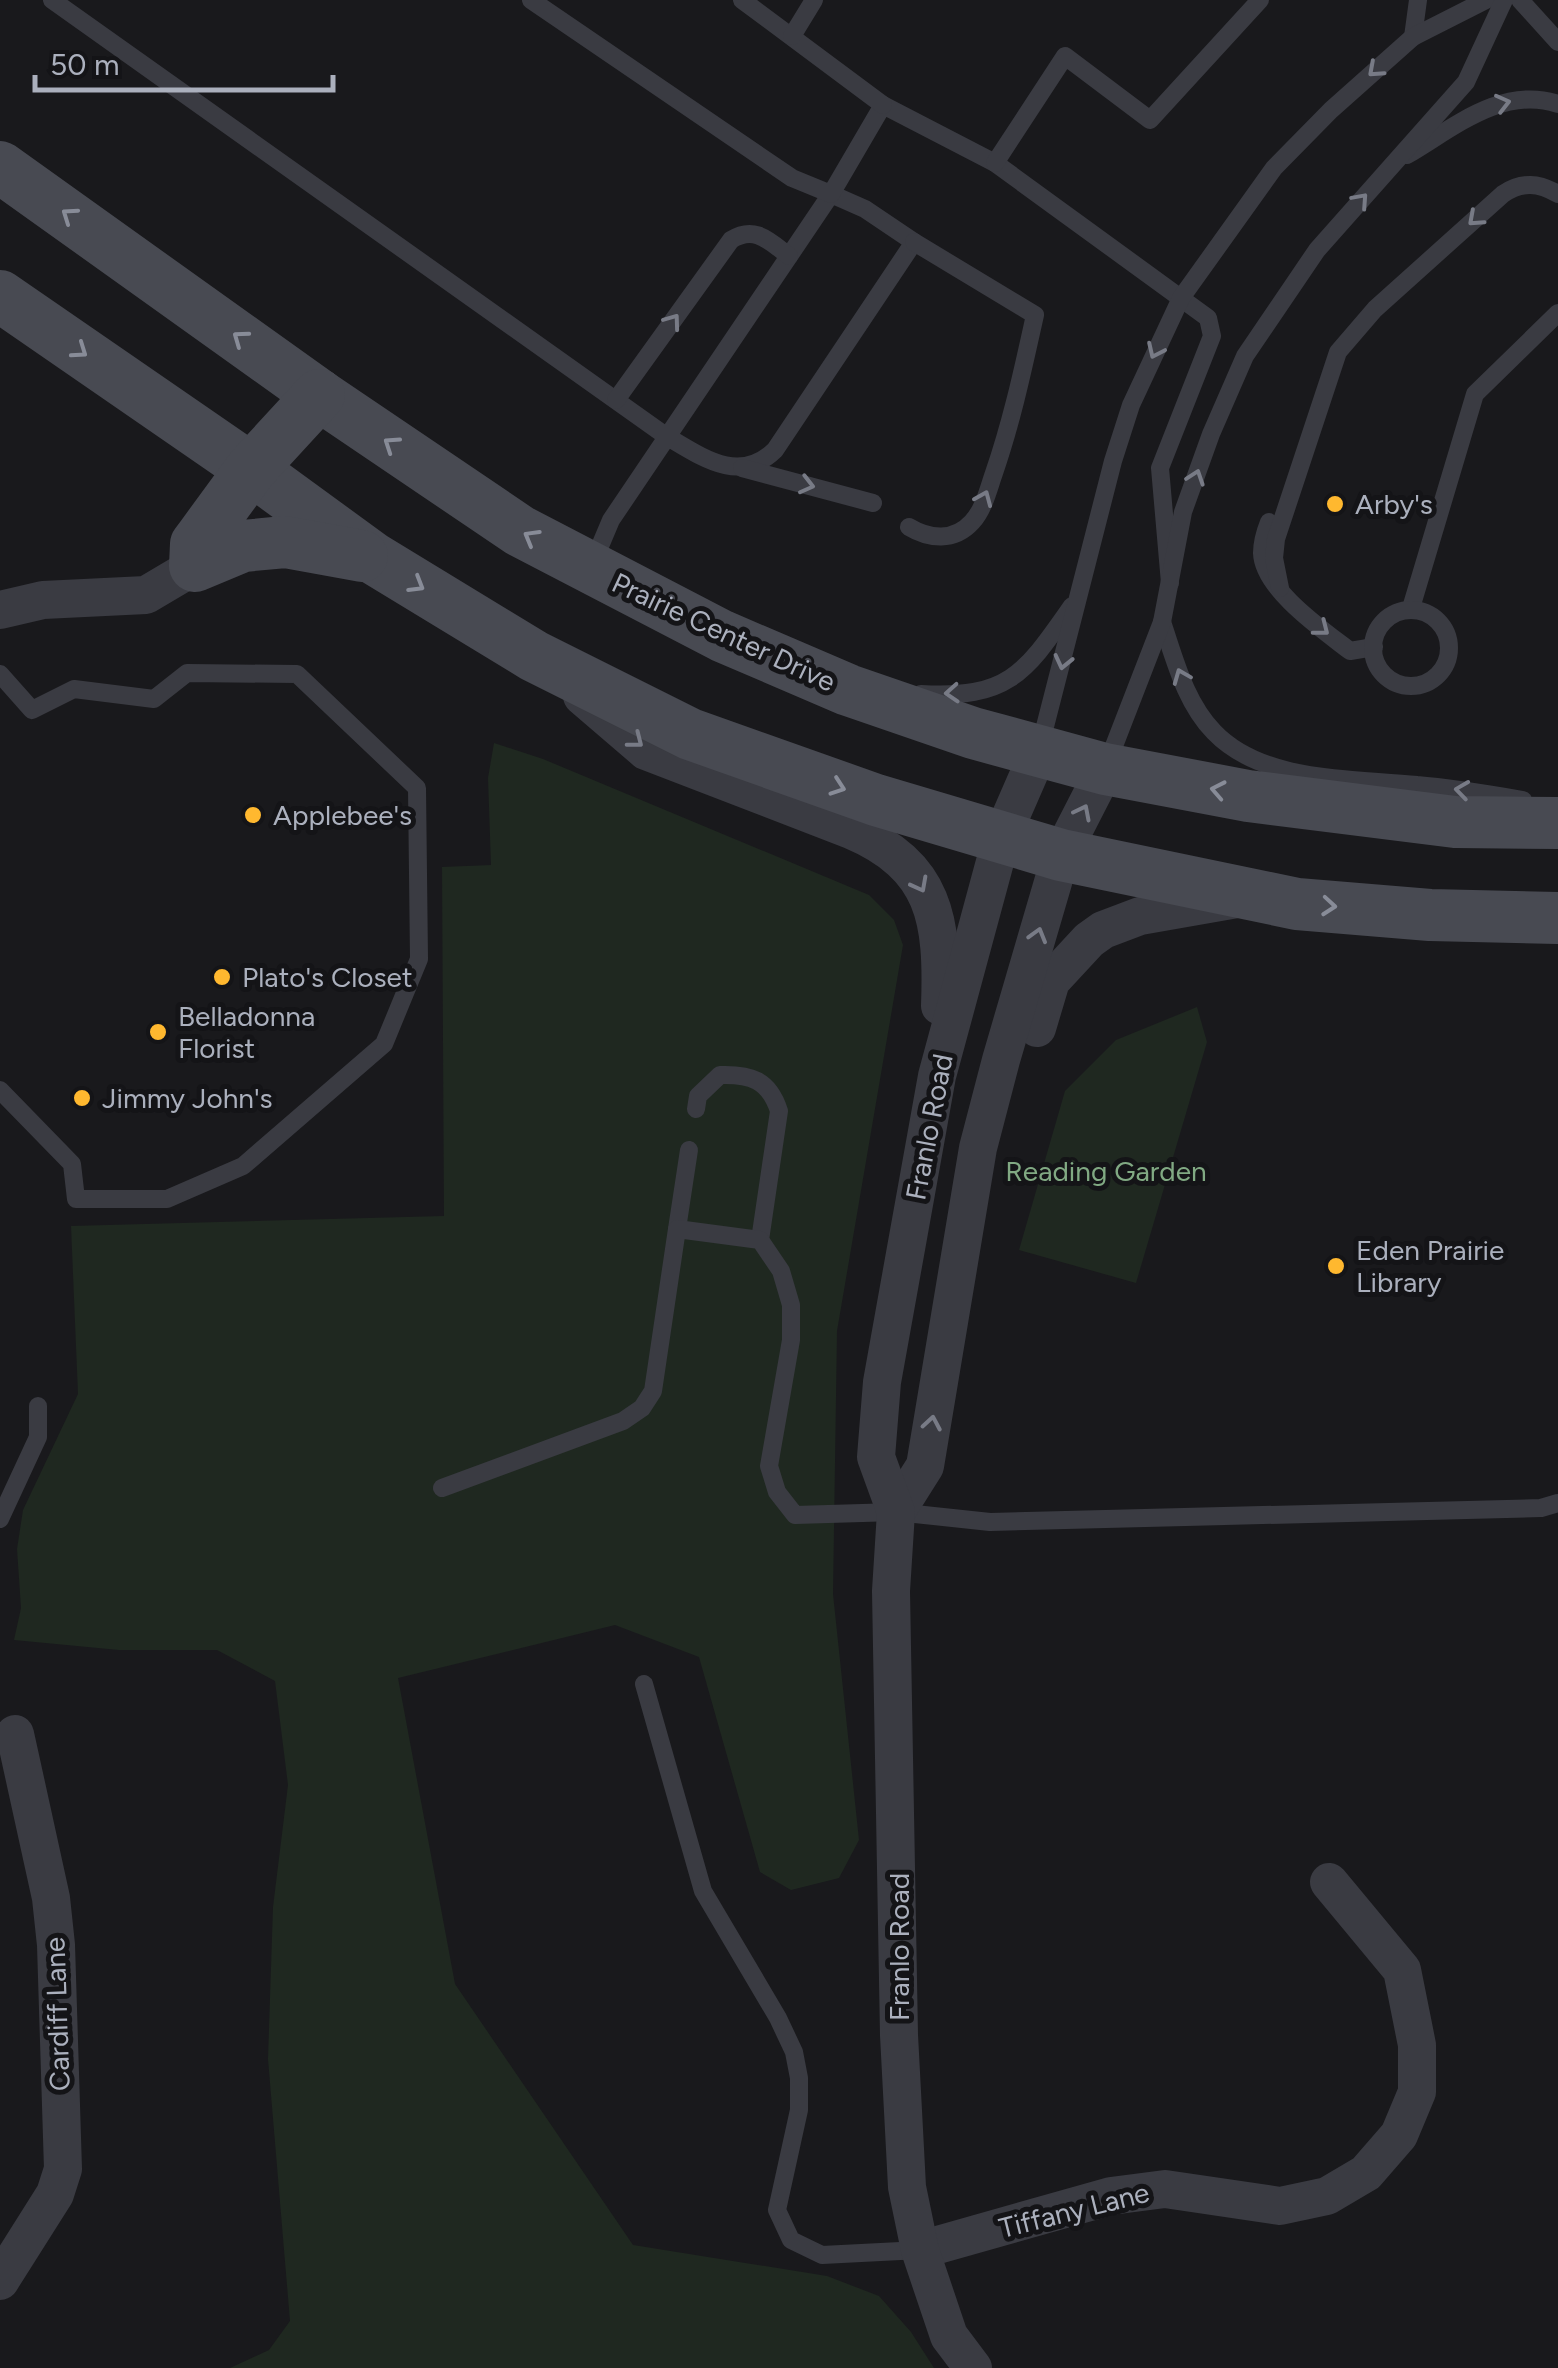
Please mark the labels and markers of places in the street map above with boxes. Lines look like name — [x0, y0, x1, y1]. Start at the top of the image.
place label: Arby's — [1355, 487, 1433, 521]
marker: Arby's — [1324, 493, 1346, 515]
place label: Applebee's — [273, 798, 412, 832]
marker: Applebee's — [242, 804, 264, 826]
place label: Plato's Closet — [242, 960, 412, 994]
marker: Plato's Closet — [211, 966, 233, 988]
place label: Belladonna Florist — [178, 999, 315, 1065]
marker: Belladonna Florist — [147, 1021, 169, 1043]
place label: Jimmy John's — [102, 1081, 273, 1115]
marker: Jimmy John's — [71, 1087, 93, 1109]
place label: Eden Prairie Library — [1356, 1233, 1504, 1299]
marker: Eden Prairie Library — [1325, 1255, 1347, 1277]

